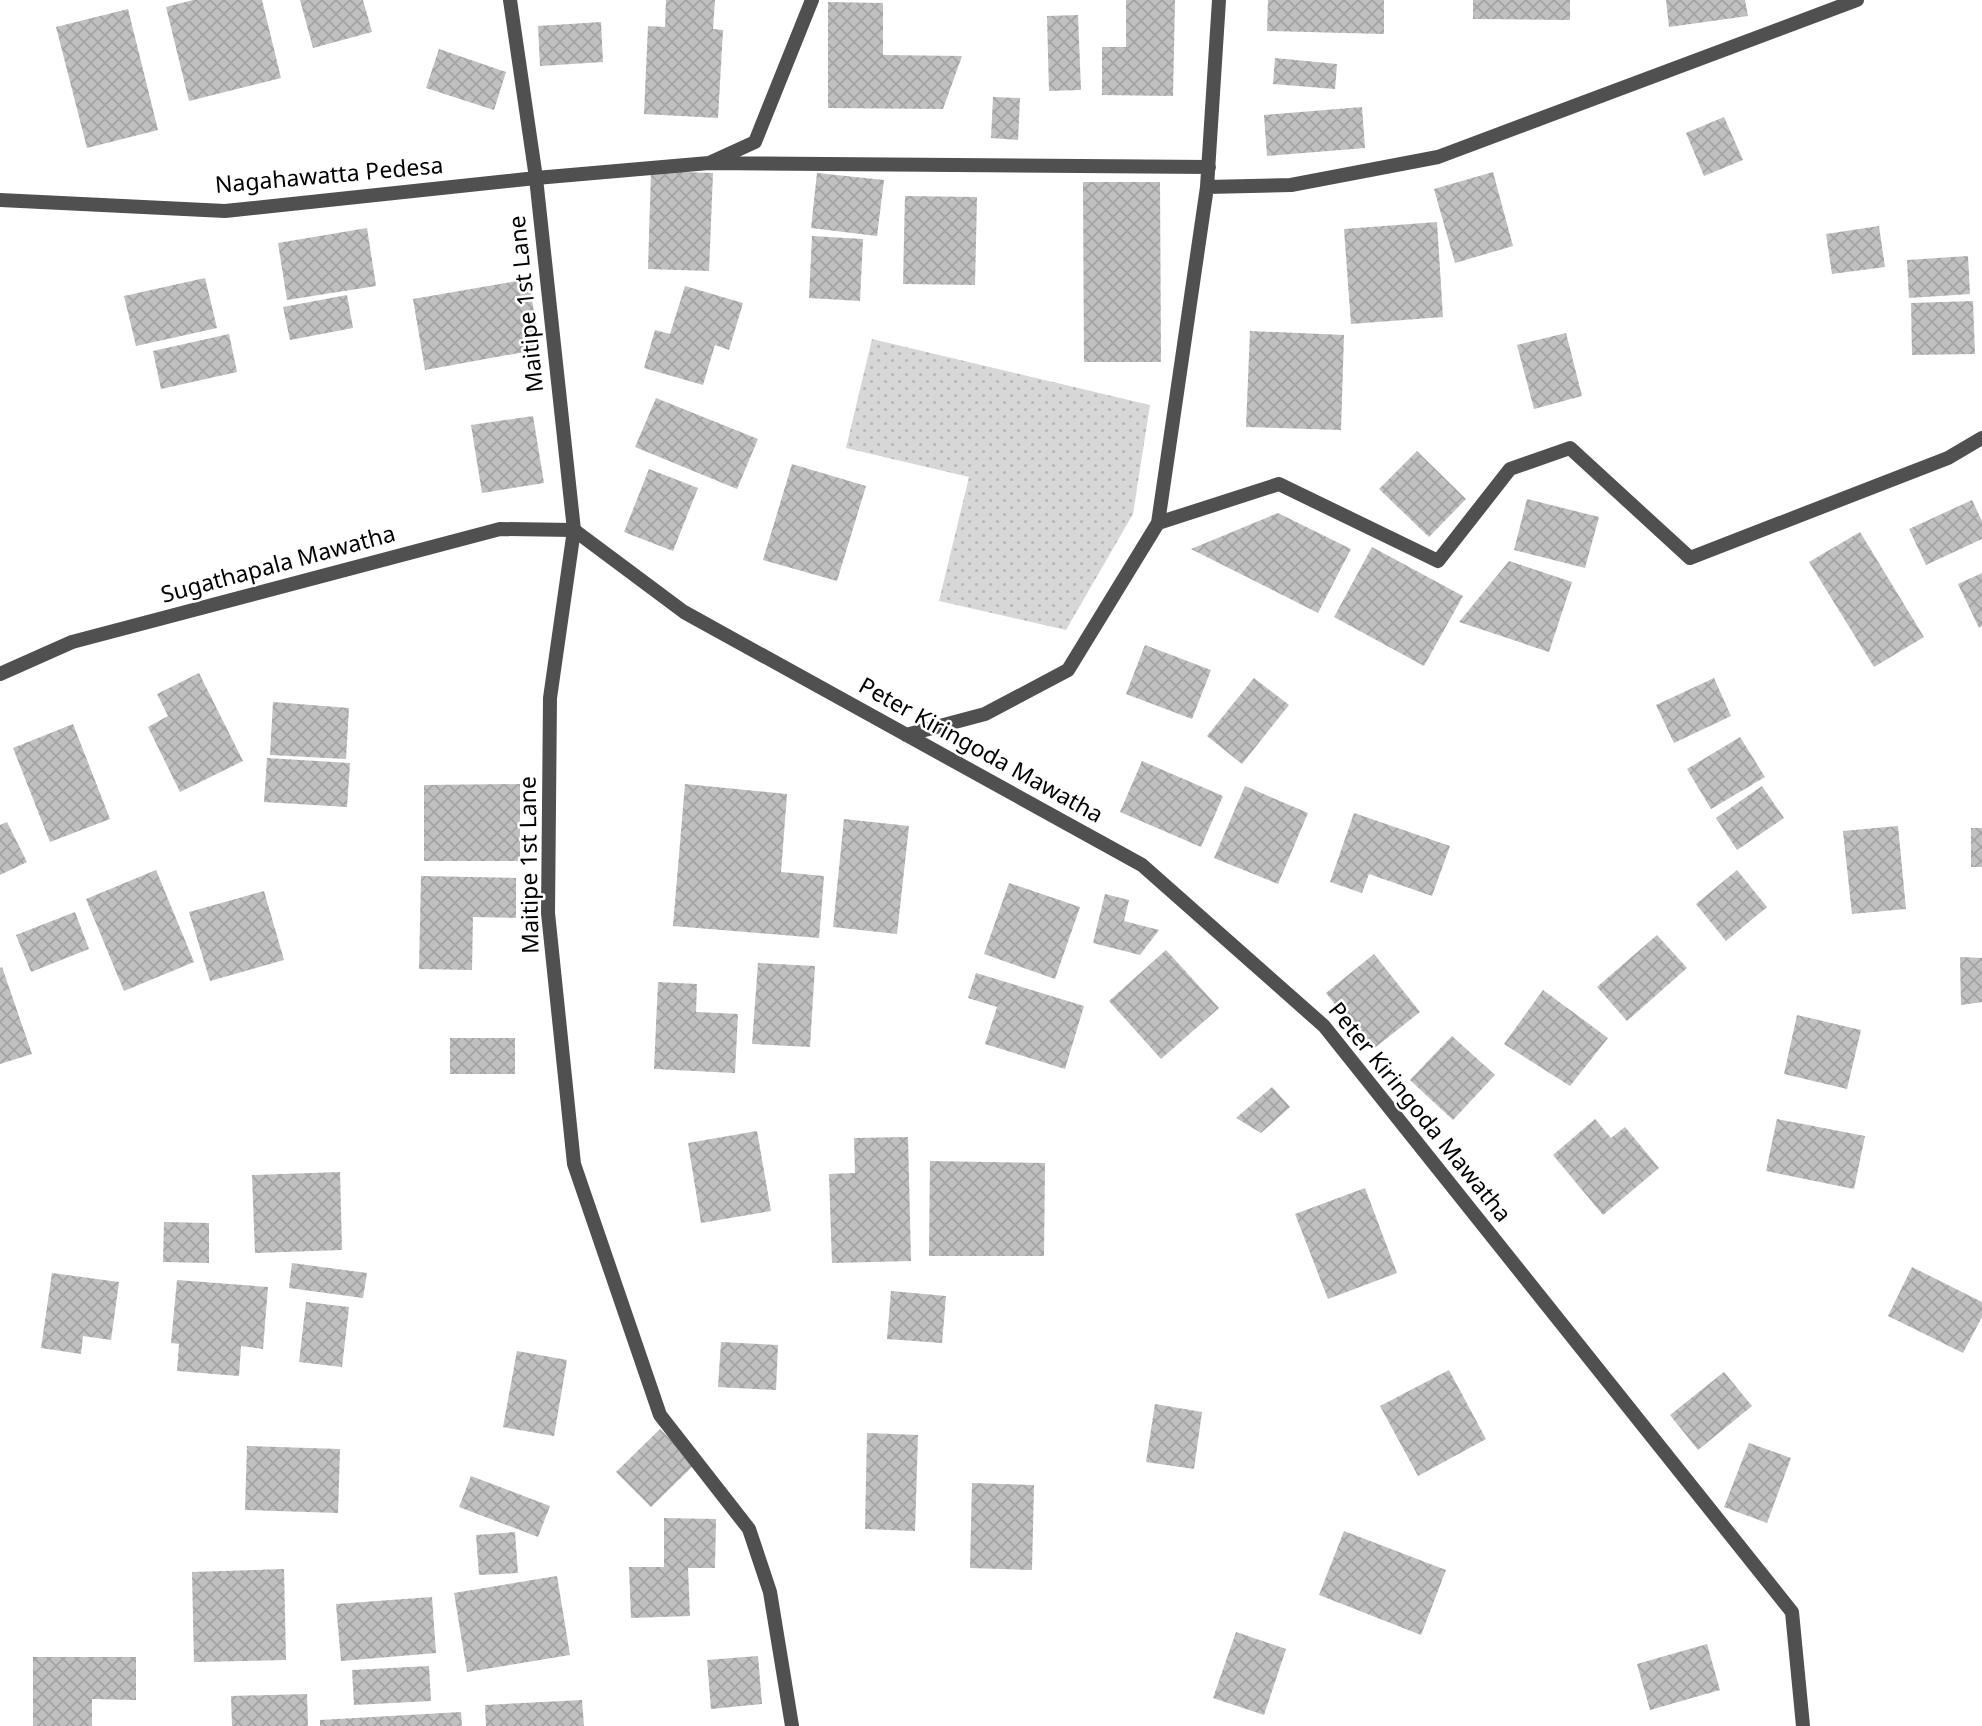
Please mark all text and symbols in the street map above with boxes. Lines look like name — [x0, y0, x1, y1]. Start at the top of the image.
street label: Nagahawatta Pedesa — [213, 148, 444, 200]
street label: Maitipe 1st Lane — [500, 214, 550, 394]
street label: Sugathapala Mawatha — [157, 516, 398, 610]
street label: Peter Kiringoda Mawatha — [854, 669, 1109, 830]
street label: Maitipe 1st Lane — [510, 776, 546, 954]
street label: Peter Kiringoda Mawatha — [1322, 995, 1520, 1228]

